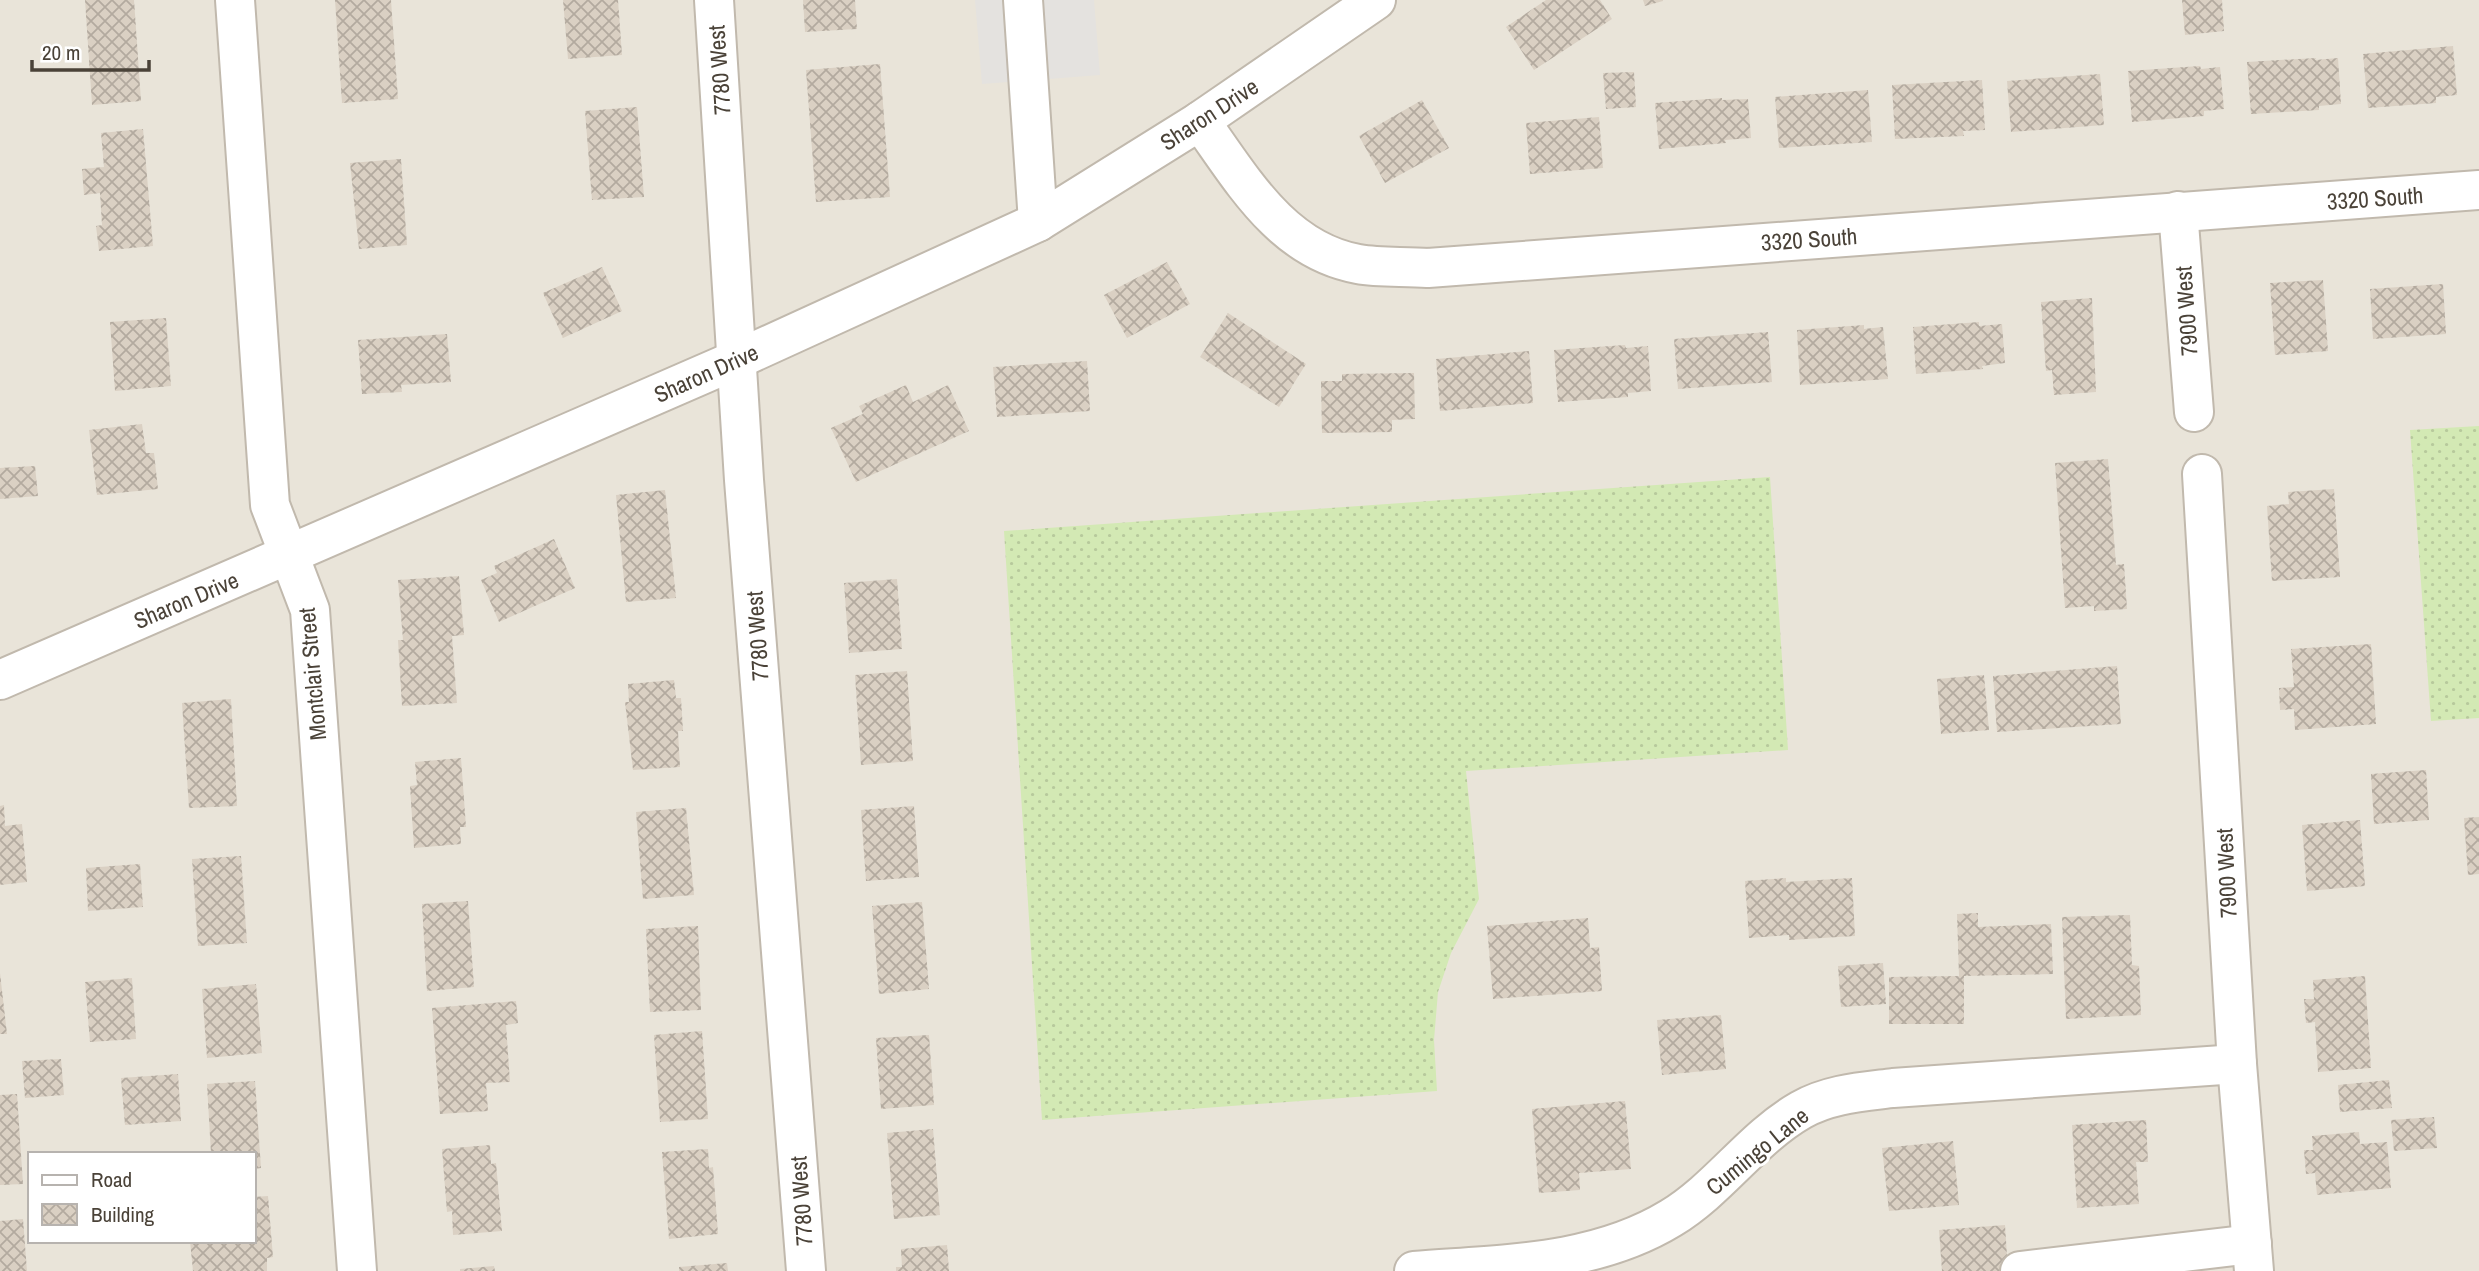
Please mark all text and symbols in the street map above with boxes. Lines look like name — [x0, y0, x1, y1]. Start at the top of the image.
street label: 7780 West — [700, 24, 738, 116]
scale bar — [32, 28, 149, 72]
text: 20 m — [42, 38, 80, 67]
street label: Sharon Drive — [1154, 71, 1264, 157]
street label: 3320 South — [2326, 179, 2424, 217]
street label: 3320 South — [1760, 220, 1858, 258]
street label: 7900 West — [2167, 265, 2205, 357]
street label: Sharon Drive — [649, 336, 763, 410]
street label: Sharon Drive — [129, 564, 243, 636]
street label: 7780 West — [738, 590, 776, 682]
street label: Montclair Street — [291, 606, 333, 742]
street label: 7900 West — [2208, 827, 2244, 919]
street label: Cumingo Lane — [1699, 1100, 1815, 1202]
legend — [28, 1152, 256, 1243]
street label: 7780 West — [782, 1155, 820, 1247]
text: Road — [91, 1165, 132, 1194]
text: Building — [91, 1200, 155, 1229]

